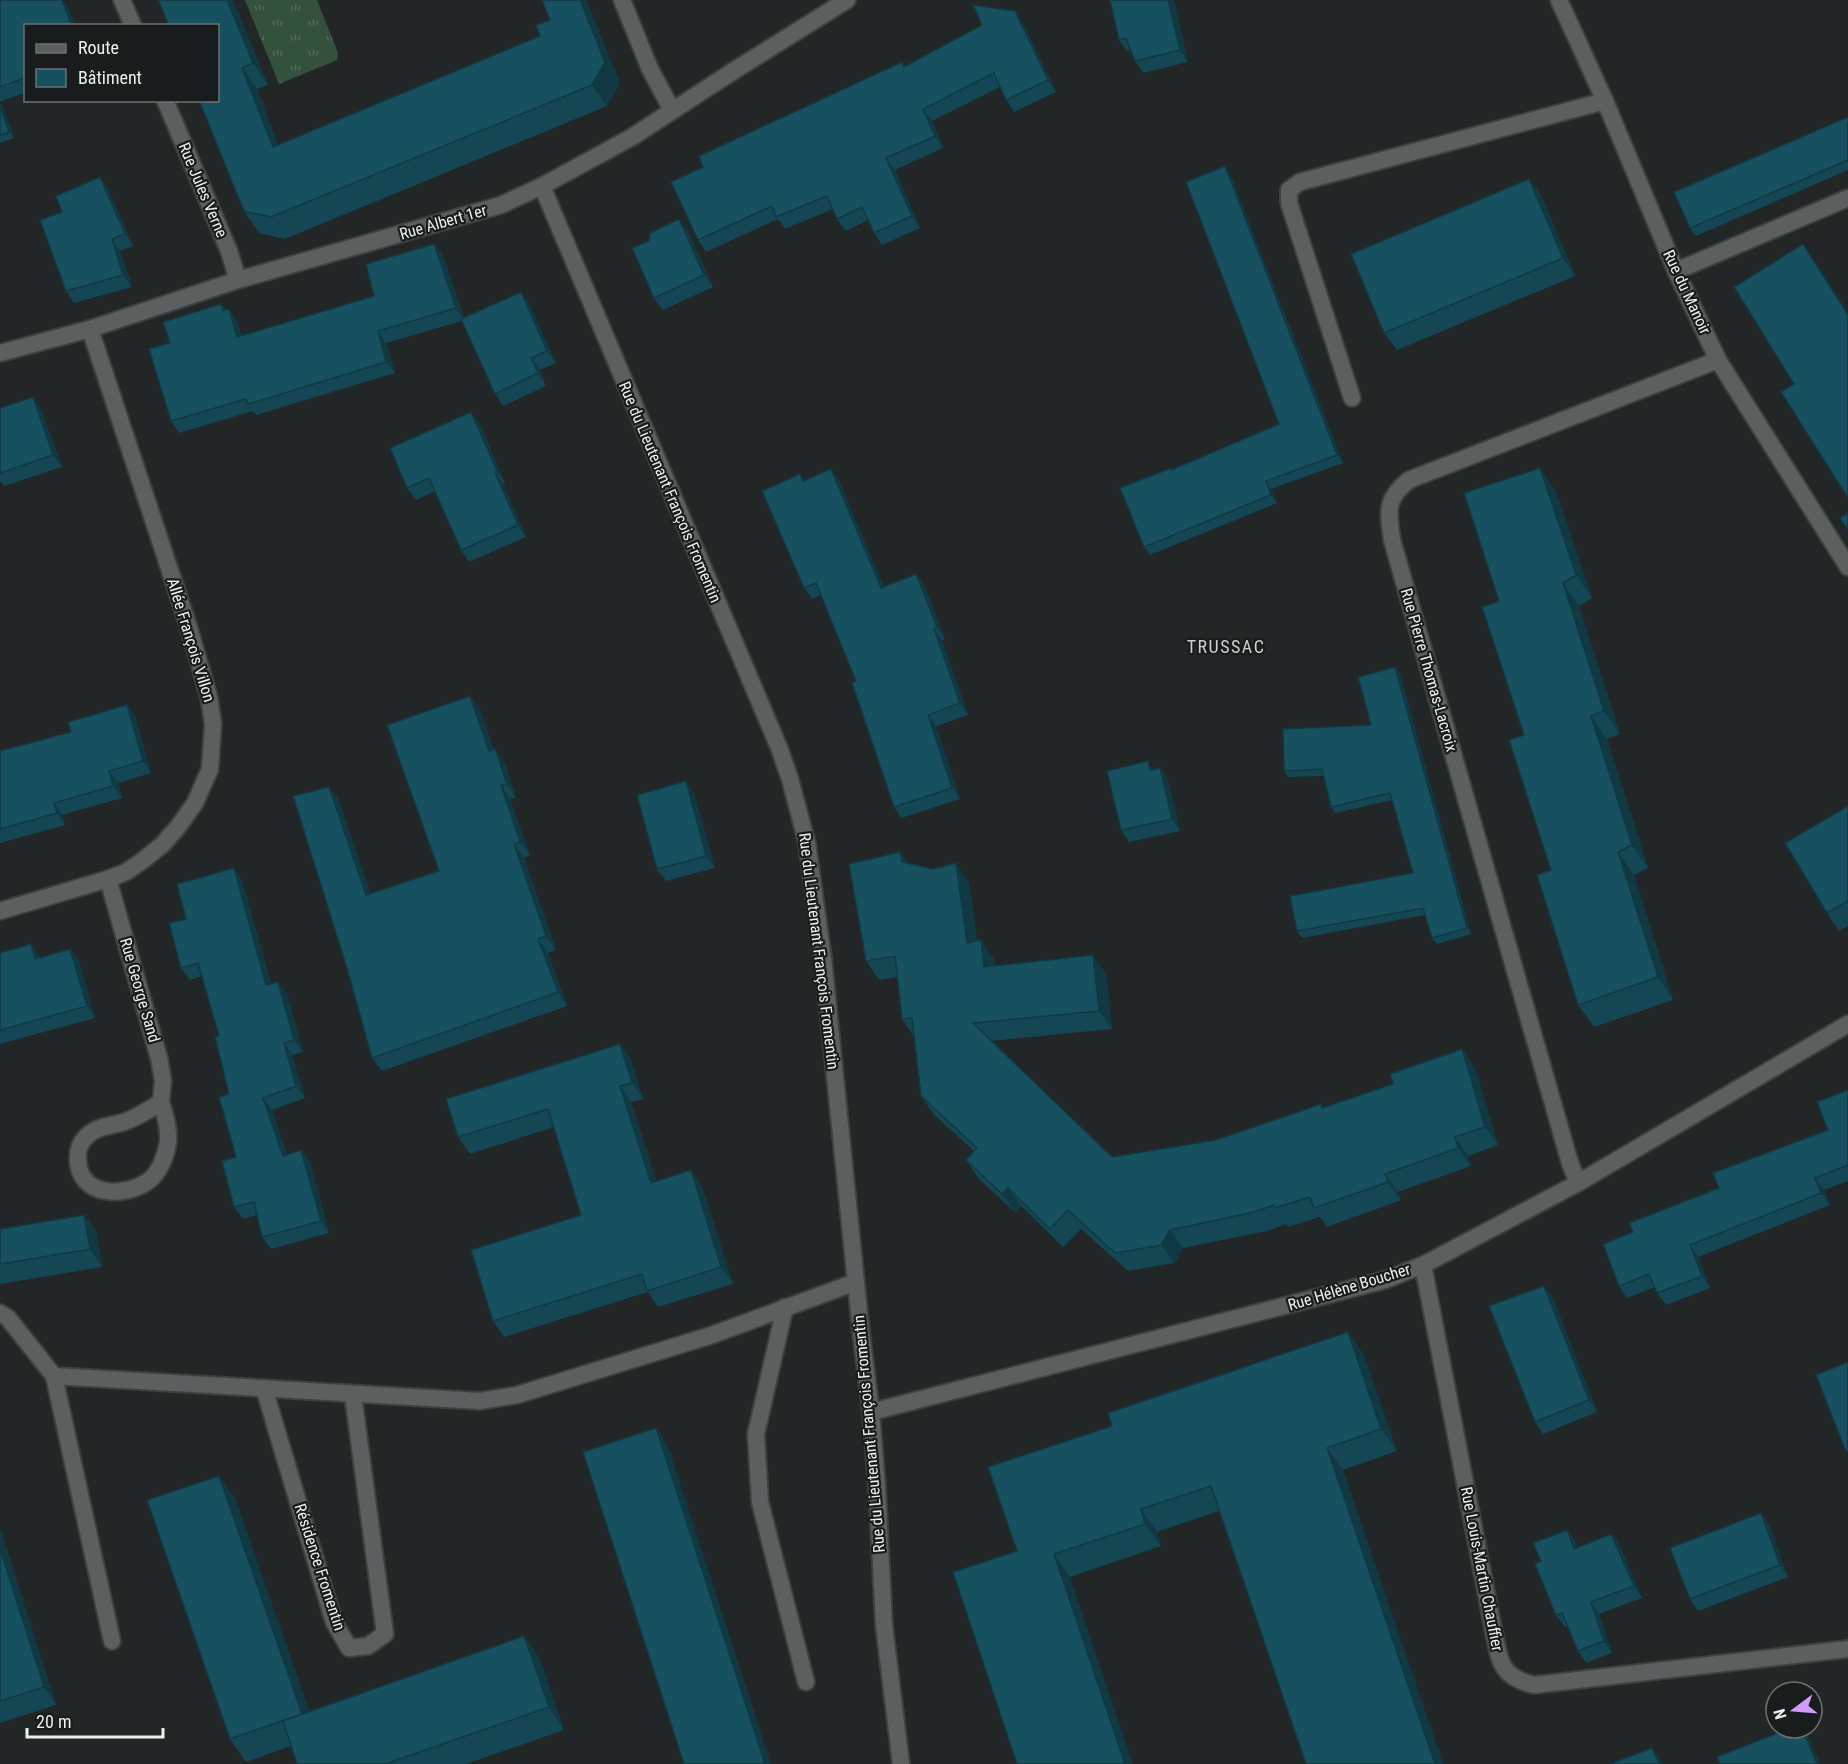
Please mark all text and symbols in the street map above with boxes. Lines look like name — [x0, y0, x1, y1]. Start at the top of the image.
legend — [24, 24, 219, 102]
text: Route — [78, 37, 119, 58]
text: Bâtiment — [78, 67, 142, 88]
street label: Rue Jules Verne — [174, 140, 232, 240]
street label: Rue Albert 1er — [397, 200, 489, 243]
street label: Rue du Manoir — [1659, 247, 1715, 337]
street label: Rue du Lieutenant François Fromentin — [615, 379, 725, 605]
street label: Allée François Villon — [163, 576, 219, 704]
street label: Rue Pierre Thomas-Lacroix — [1397, 586, 1461, 754]
district label: TRUSSAC — [1187, 636, 1265, 657]
street label: Rue du Lieutenant François Fromentin — [795, 832, 843, 1070]
street label: Rue George Sand — [116, 936, 164, 1044]
street label: Rue Hélène Boucher — [1286, 1259, 1413, 1315]
street label: Rue du Lieutenant François Fromentin — [849, 1314, 889, 1554]
street label: Rue Louis-Martin Chauffier — [1457, 1485, 1507, 1653]
street label: Résidence Fromentin — [291, 1501, 349, 1633]
north arrow — [1764, 1680, 1824, 1740]
scale bar — [27, 1701, 164, 1739]
text: N — [1770, 1707, 1791, 1721]
text: 20 m — [36, 1711, 71, 1732]

